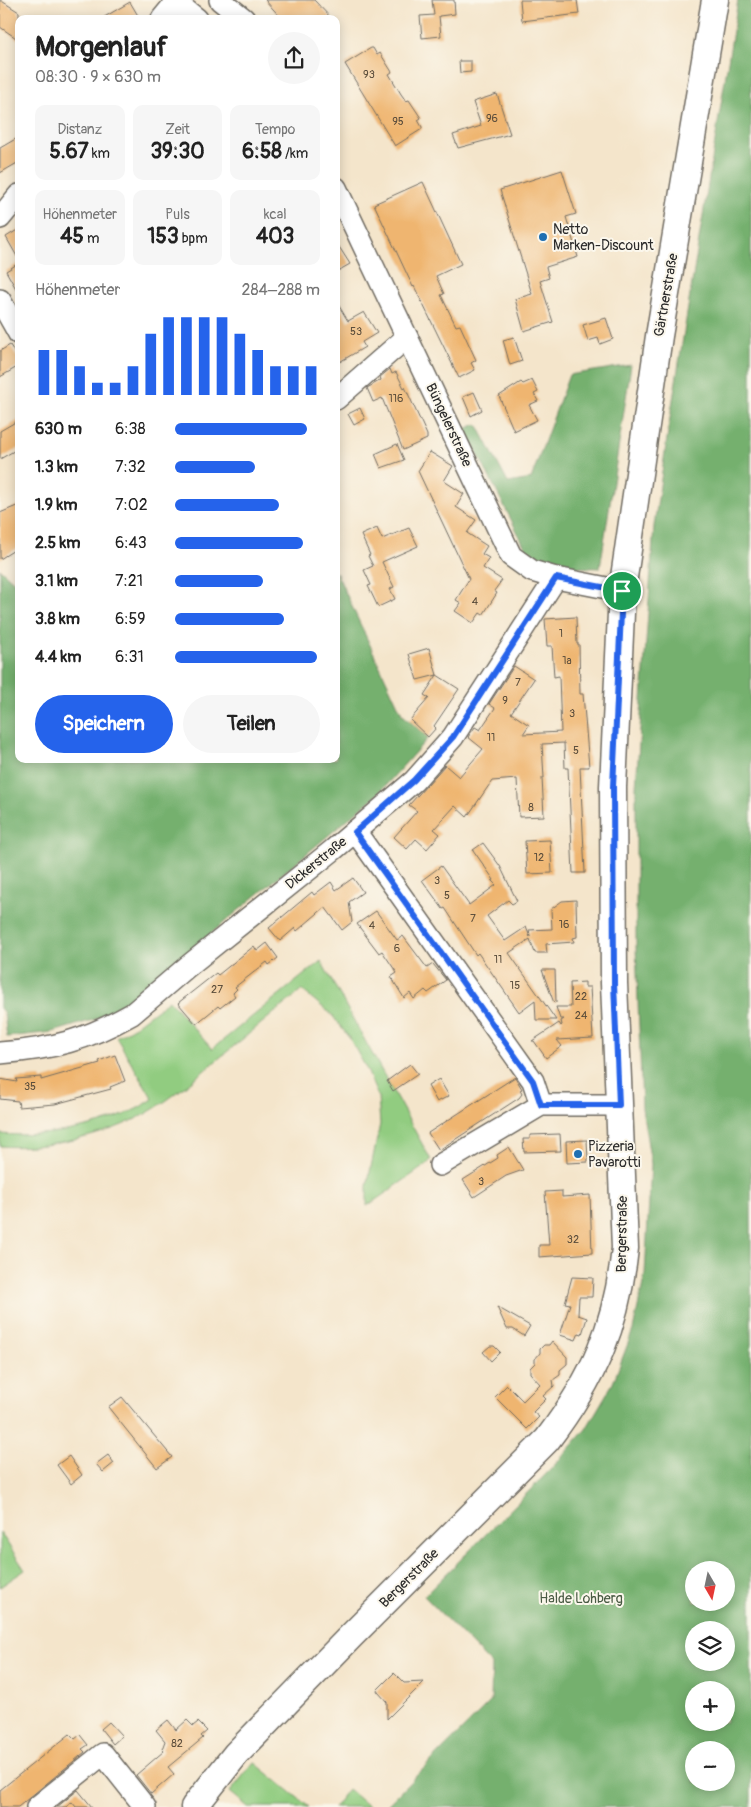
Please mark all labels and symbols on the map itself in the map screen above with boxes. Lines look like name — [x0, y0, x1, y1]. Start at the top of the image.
house number: 93 — [363, 68, 375, 81]
house number: 96 — [486, 112, 498, 125]
house number: 95 — [392, 115, 404, 128]
place label: Netto Marken-Discount — [553, 221, 654, 254]
marker: Netto Marken-Discount — [537, 231, 549, 243]
street label: Gärtnerstraße — [650, 252, 682, 338]
house number: 53 — [350, 325, 362, 338]
street label: Büngelerstraße — [422, 381, 476, 470]
house number: 116 — [388, 392, 404, 405]
pin — [601, 570, 643, 612]
house number: 4 — [472, 595, 479, 608]
house number: 1 — [559, 627, 563, 640]
house number: 1a — [562, 654, 572, 667]
house number: 7 — [515, 676, 521, 689]
house number: 9 — [502, 694, 508, 707]
house number: 3 — [569, 707, 575, 720]
house number: 11 — [487, 731, 495, 744]
house number: 5 — [573, 744, 579, 757]
house number: 8 — [528, 801, 534, 814]
street label: Dickerstraße — [282, 833, 350, 893]
house number: 12 — [534, 851, 544, 864]
house number: 3 — [434, 874, 440, 887]
house number: 5 — [444, 889, 450, 902]
house number: 7 — [470, 912, 476, 925]
house number: 16 — [559, 918, 569, 931]
house number: 4 — [369, 919, 376, 932]
house number: 6 — [394, 942, 400, 955]
house number: 11 — [494, 953, 502, 966]
house number: 15 — [510, 979, 520, 992]
house number: 27 — [211, 983, 223, 996]
house number: 22 — [575, 990, 587, 1003]
house number: 24 — [575, 1009, 588, 1022]
house number: 35 — [24, 1080, 36, 1093]
place label: Pizzeria Pavarotti — [588, 1138, 641, 1171]
marker: Pizzeria Pavarotti — [572, 1148, 584, 1160]
house number: 3 — [478, 1175, 484, 1188]
street label: Bergerstraße — [613, 1195, 631, 1273]
house number: 32 — [567, 1233, 579, 1246]
street label: Bergerstraße — [376, 1545, 442, 1611]
north arrow — [685, 1561, 735, 1611]
park label: Halde Lohberg — [539, 1590, 623, 1607]
house number: 82 — [171, 1737, 183, 1750]

